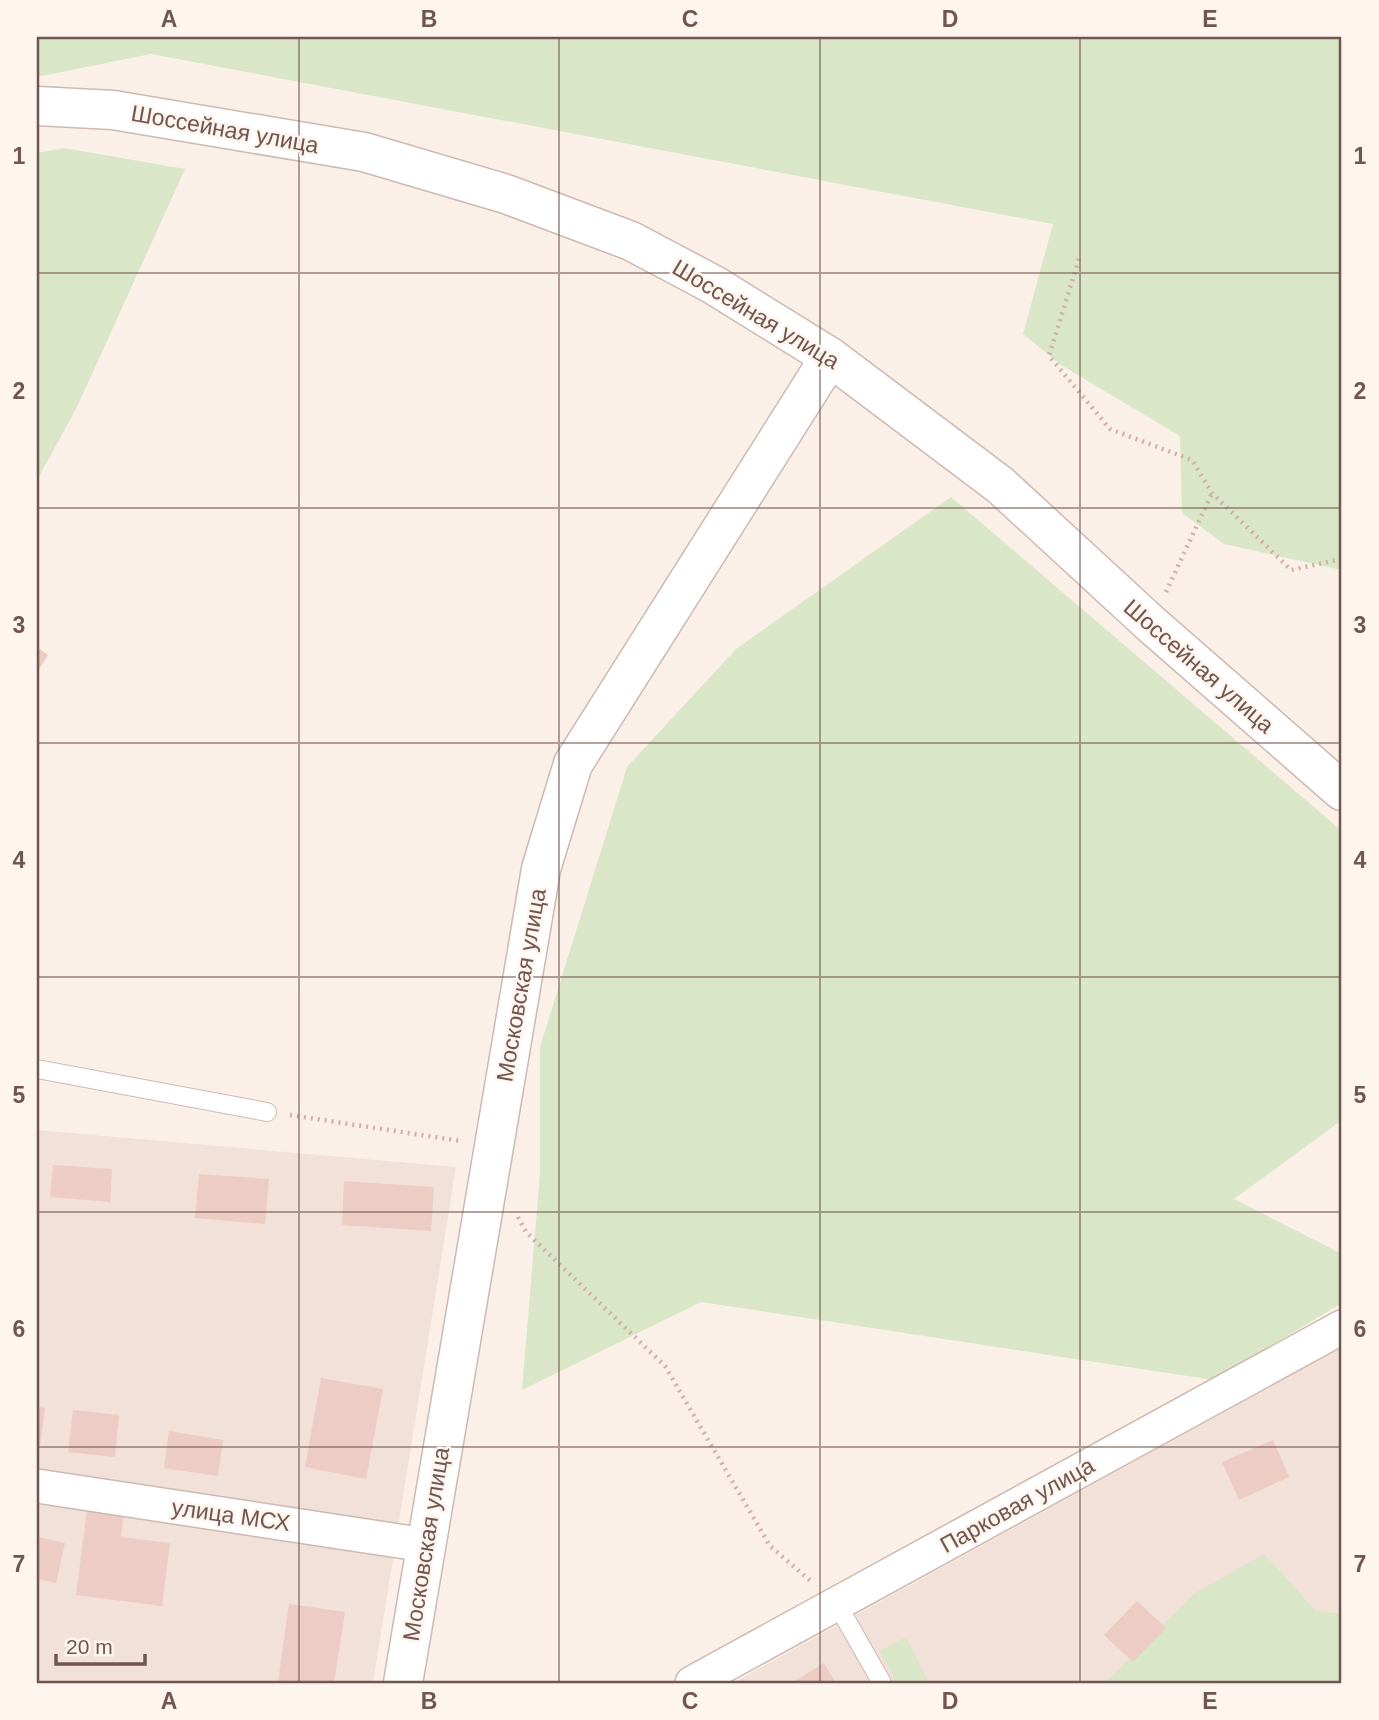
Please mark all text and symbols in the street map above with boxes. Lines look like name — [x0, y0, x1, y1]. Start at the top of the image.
text: A — [161, 6, 177, 32]
text: B — [421, 6, 437, 32]
text: C — [682, 6, 698, 32]
text: D — [942, 6, 958, 32]
text: E — [1202, 6, 1218, 32]
street label: Шоссейная улица — [129, 100, 321, 158]
text: 1 — [13, 143, 26, 169]
text: 1 — [1354, 143, 1367, 169]
street label: Шоссейная улица — [668, 254, 844, 374]
text: 2 — [13, 378, 25, 404]
text: 2 — [1354, 378, 1366, 404]
street label: Шоссейная улица — [1119, 594, 1279, 738]
text: 3 — [13, 612, 25, 638]
text: 3 — [1354, 612, 1366, 638]
text: 4 — [13, 847, 26, 873]
text: 4 — [1354, 847, 1367, 873]
street label: Московская улица — [491, 886, 551, 1084]
text: 5 — [13, 1082, 26, 1108]
text: 5 — [1354, 1082, 1367, 1108]
text: 6 — [13, 1316, 25, 1342]
text: 6 — [1354, 1316, 1366, 1342]
street label: Московская улица — [398, 1445, 454, 1643]
street label: Парковая улица — [935, 1452, 1099, 1558]
street label: улица МСХ — [170, 1494, 292, 1536]
text: 7 — [13, 1551, 25, 1577]
text: 7 — [1354, 1551, 1366, 1577]
scale bar — [56, 1622, 145, 1666]
text: 20 m — [66, 1635, 113, 1658]
text: A — [161, 1688, 177, 1714]
text: B — [421, 1688, 437, 1714]
text: C — [682, 1688, 698, 1714]
text: D — [942, 1688, 958, 1714]
text: E — [1202, 1688, 1218, 1714]

